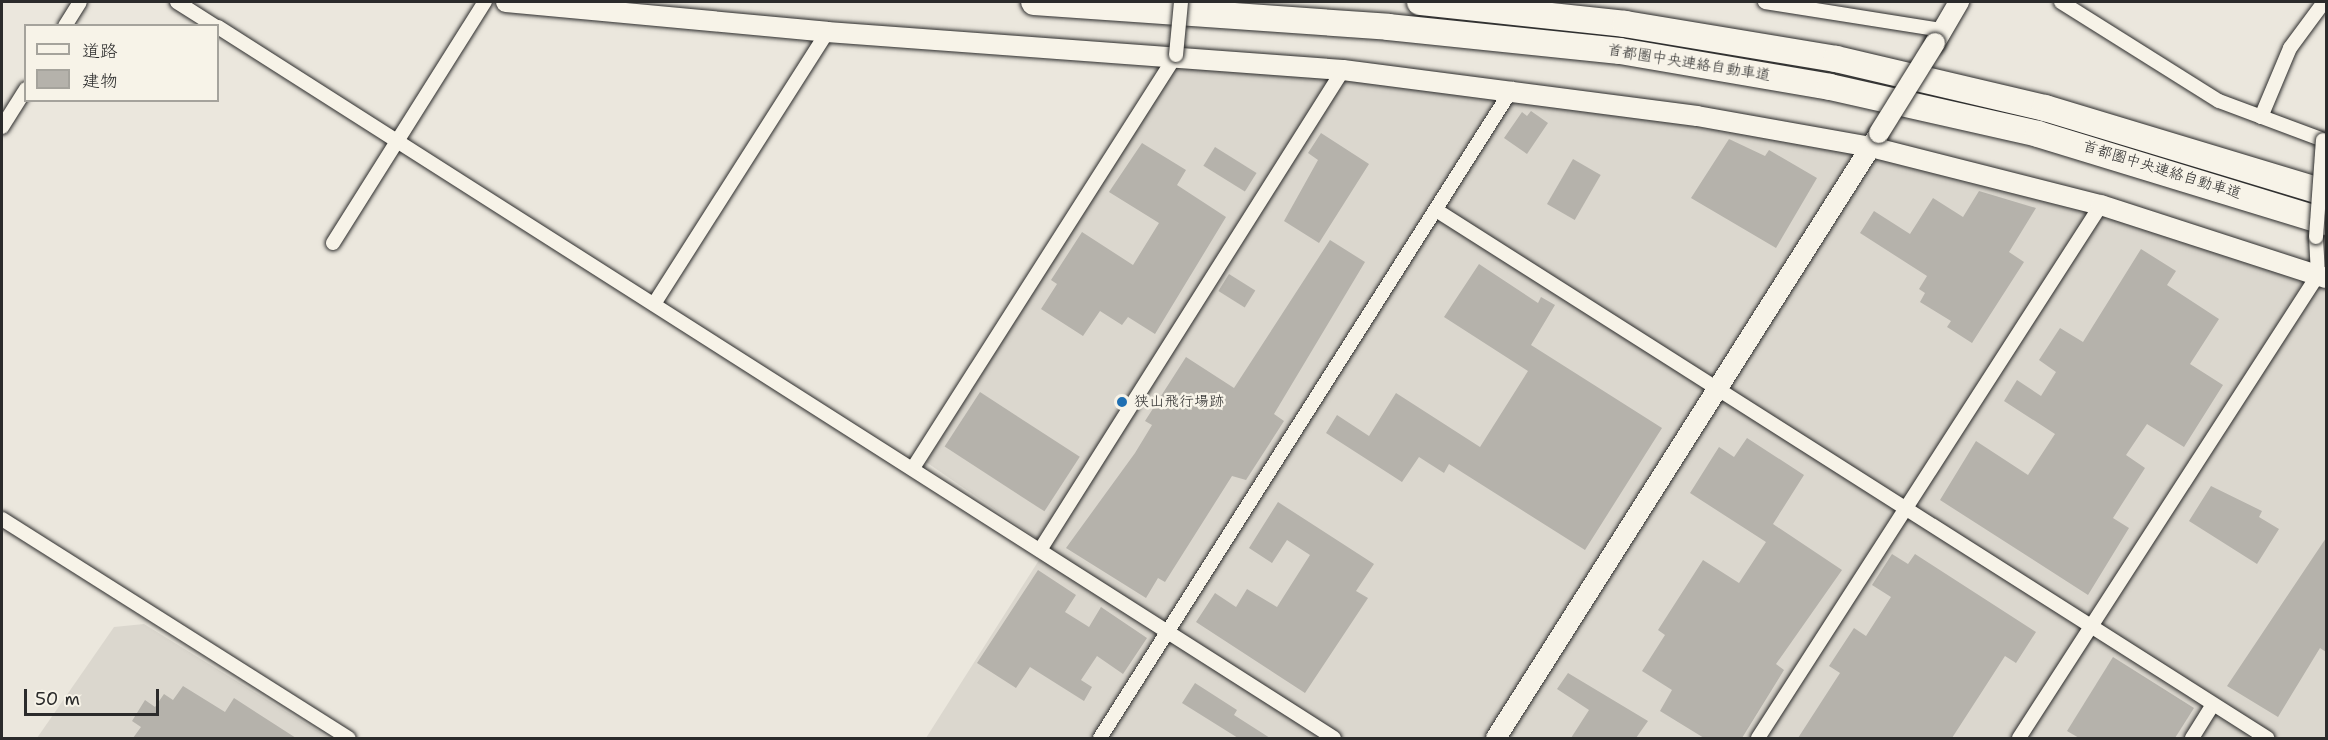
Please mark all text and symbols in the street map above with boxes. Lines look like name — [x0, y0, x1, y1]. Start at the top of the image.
legend — [24, 24, 219, 102]
text: 道路 — [82, 39, 118, 63]
street label: 首都圏中央連絡自動車道 — [1606, 41, 1772, 85]
text: 建物 — [82, 69, 118, 93]
street label: 首都圏中央連絡自動車道 — [2080, 137, 2244, 203]
place label: 狭山飛行場跡 — [1134, 393, 1224, 411]
marker: 狭山飛行場跡 — [1115, 395, 1129, 409]
scale bar — [27, 677, 162, 715]
text: 50 m — [35, 687, 80, 711]

